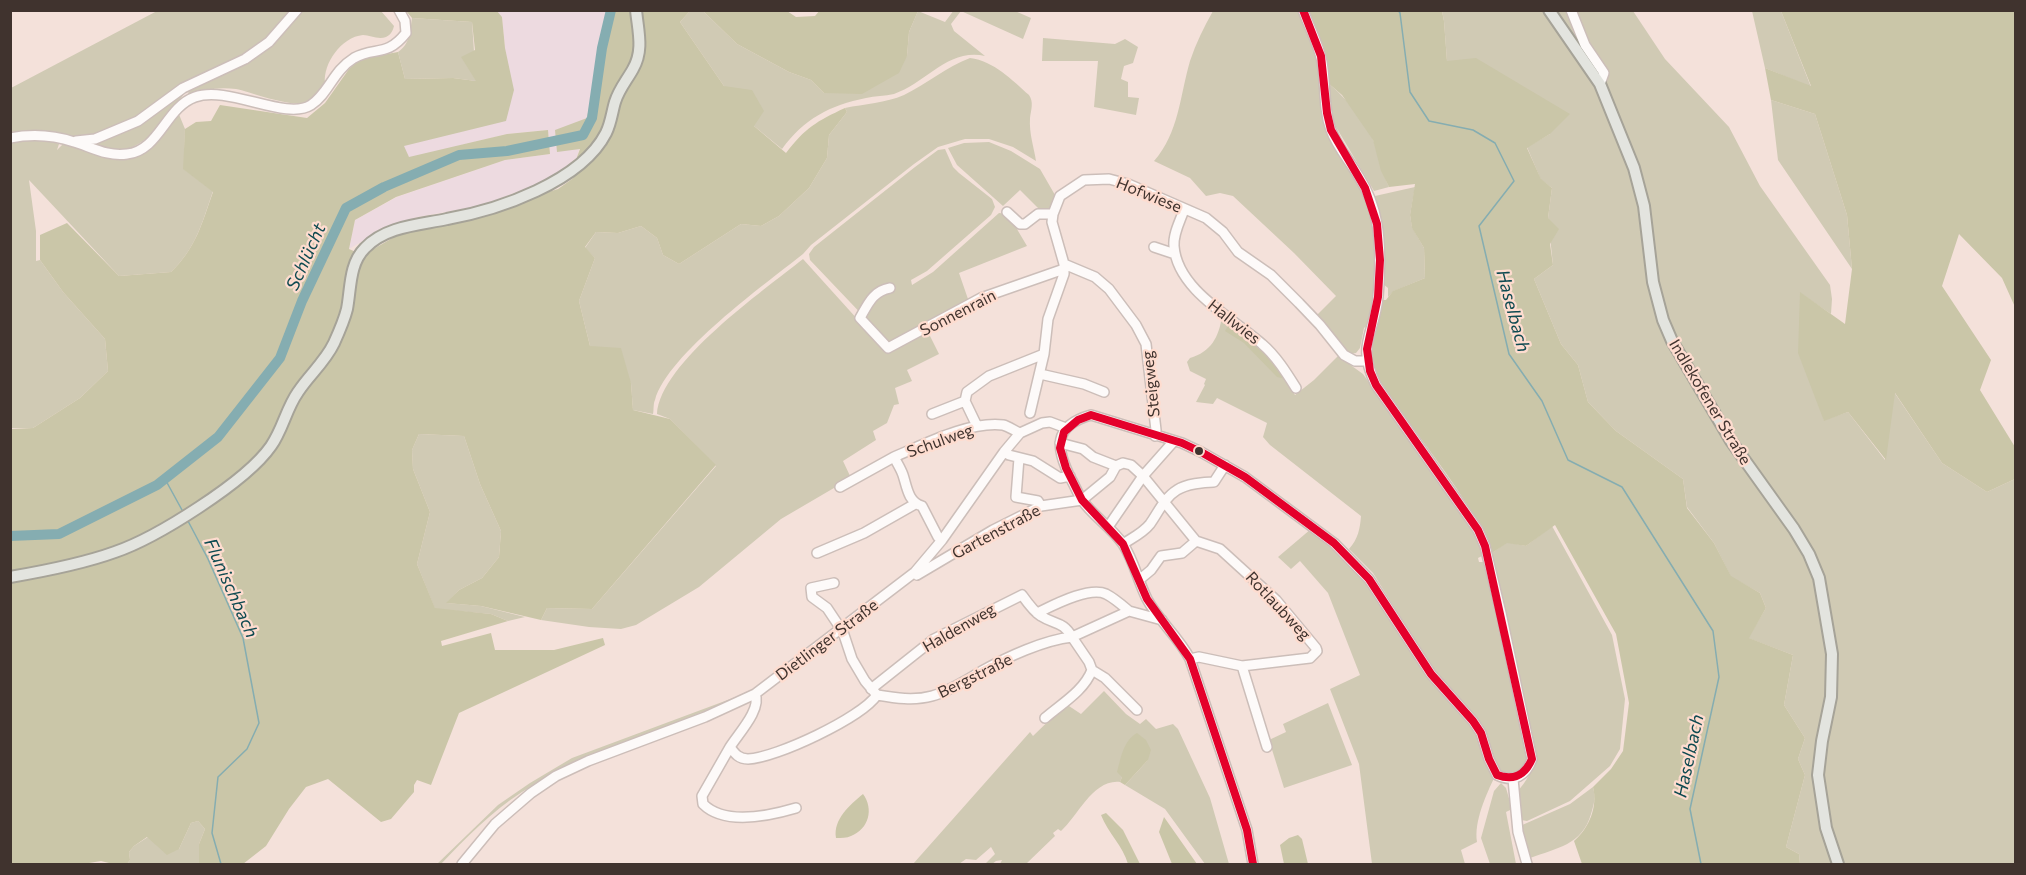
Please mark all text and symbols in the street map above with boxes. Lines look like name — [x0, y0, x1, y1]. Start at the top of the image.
street label: Hofwiese — [1113, 173, 1185, 217]
water label: Schlücht — [282, 220, 330, 294]
water label: Haselbach — [1492, 267, 1534, 355]
street label: Sonnenrain — [917, 286, 999, 340]
street label: Hallwies — [1204, 296, 1264, 348]
street label: Indlekofener Straße — [1665, 336, 1755, 468]
street label: Steigweg — [1138, 350, 1164, 418]
street label: Schulweg — [904, 420, 976, 462]
unlabelled marker — [1193, 445, 1205, 457]
street label: Gartenstraße — [949, 501, 1043, 563]
water label: Flunischbach — [199, 535, 263, 641]
street label: Rotlaubweg — [1241, 568, 1315, 644]
street label: Dietlinger Straße — [772, 595, 882, 685]
street label: Haldenweg — [919, 600, 999, 656]
street label: Bergstraße — [935, 650, 1015, 702]
water label: Haselbach — [1670, 712, 1708, 800]

